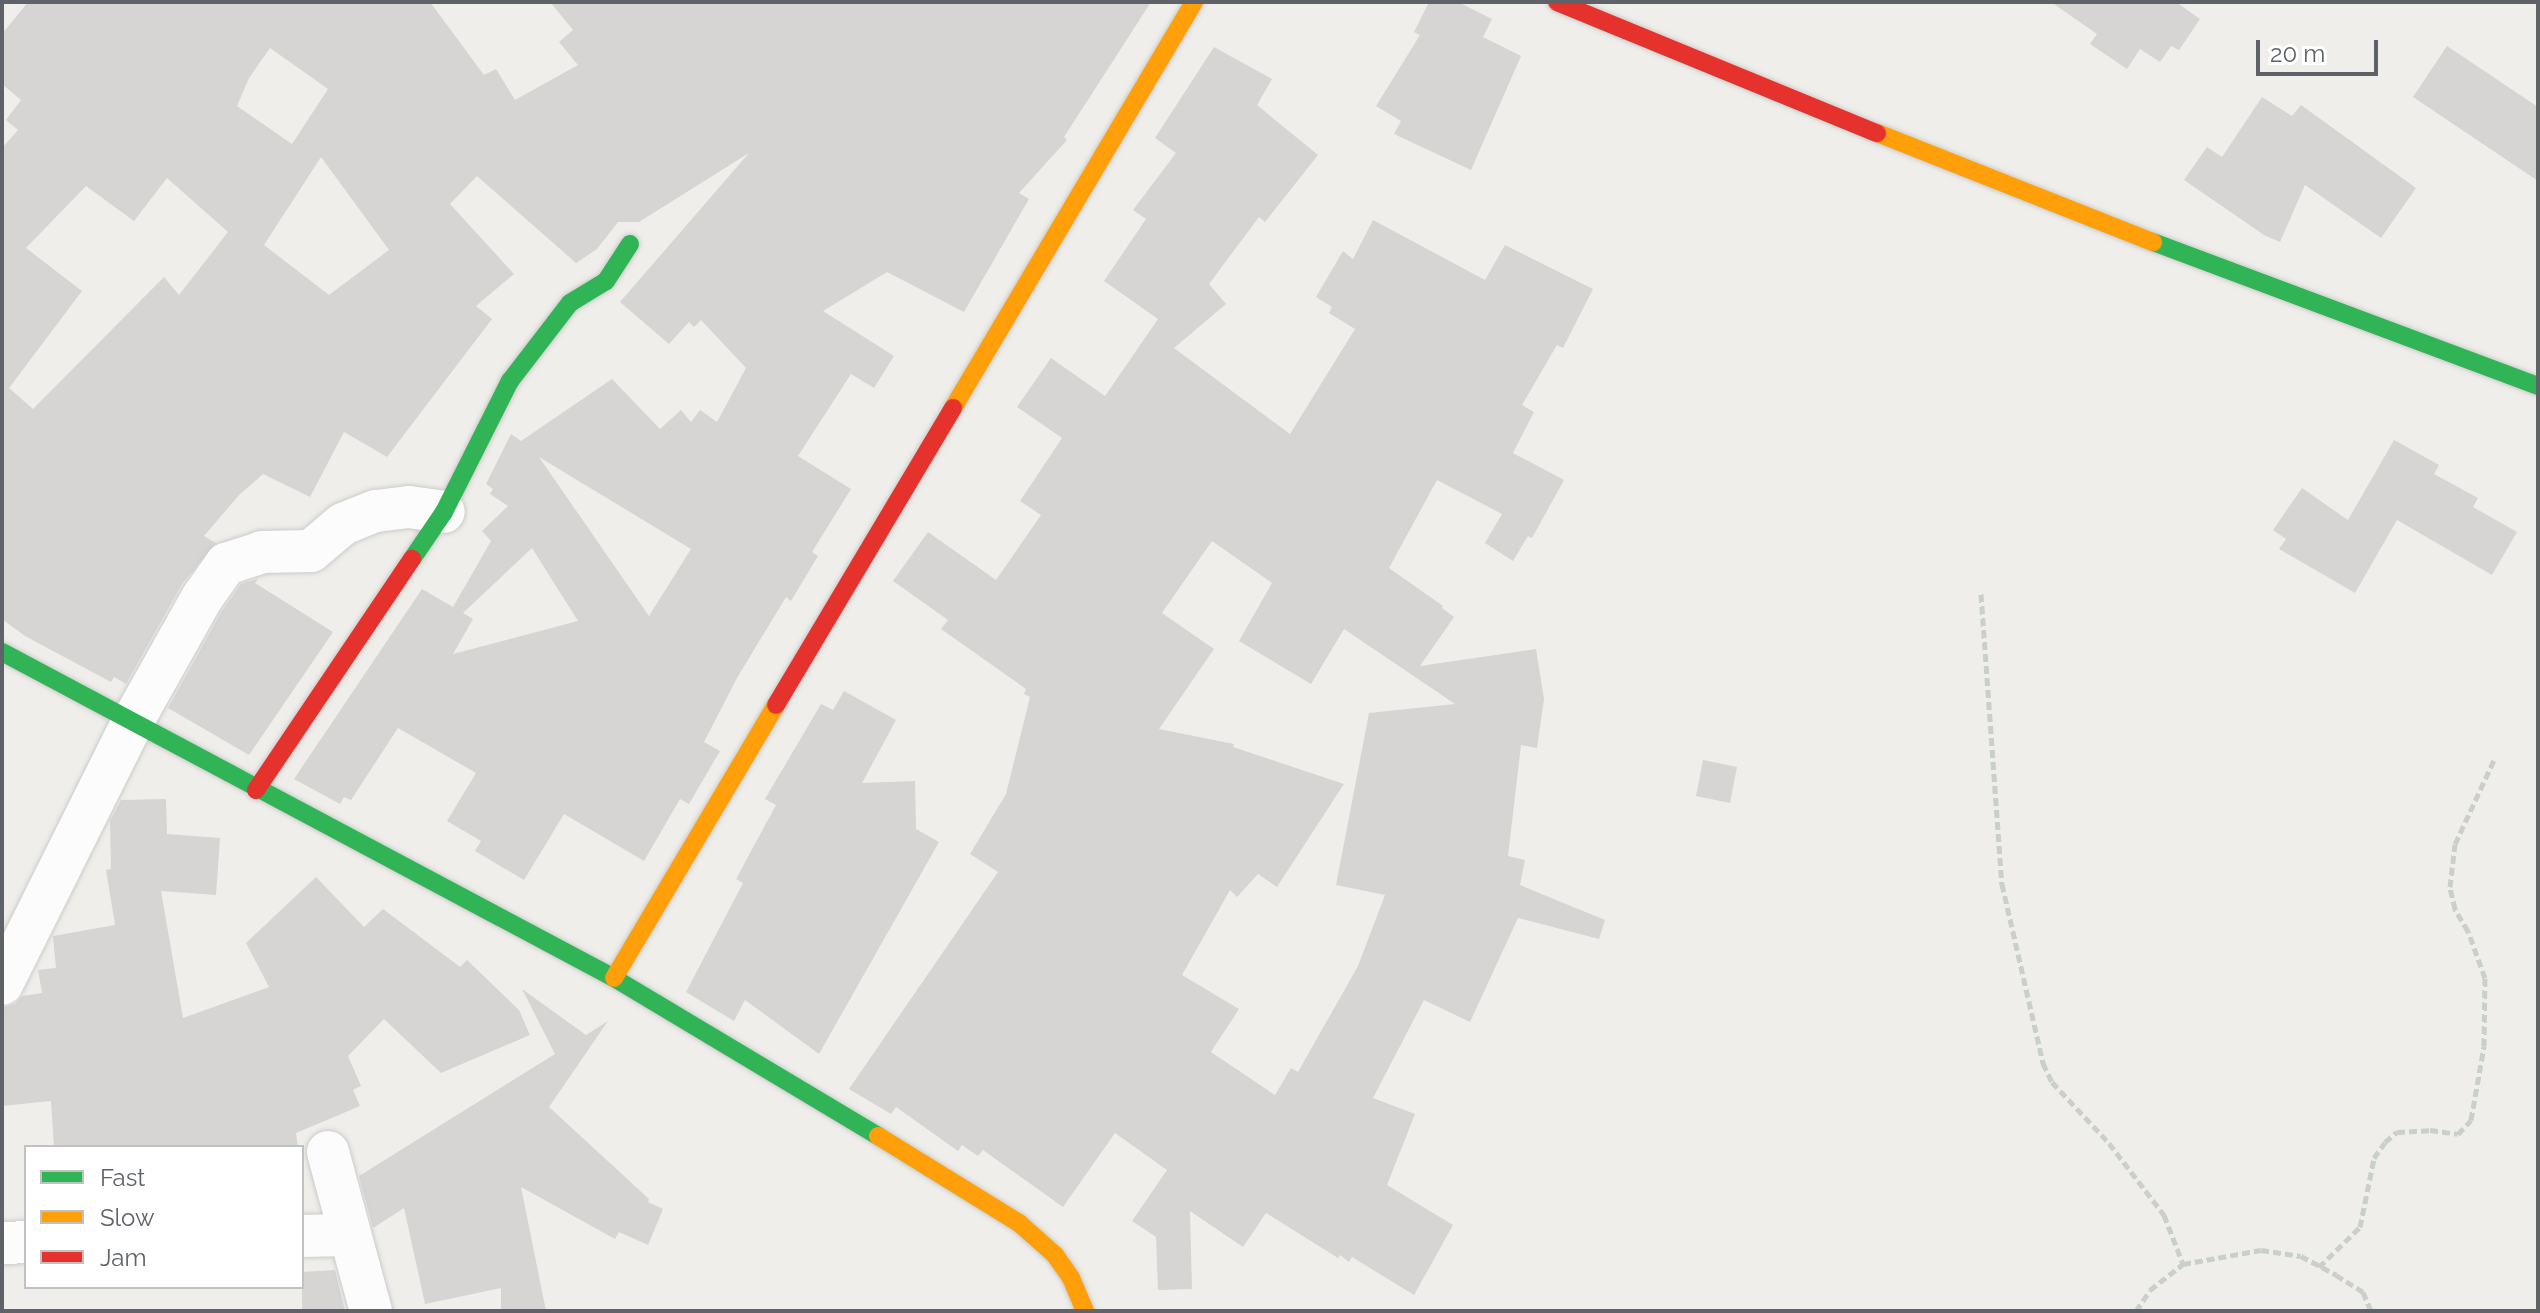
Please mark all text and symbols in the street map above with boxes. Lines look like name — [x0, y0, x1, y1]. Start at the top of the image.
scale bar — [2260, 24, 2382, 74]
text: 20 m — [2270, 39, 2325, 68]
legend — [24, 1145, 304, 1289]
text: Fast — [100, 1163, 145, 1192]
text: Slow — [100, 1203, 154, 1232]
text: Jam — [100, 1243, 146, 1272]

